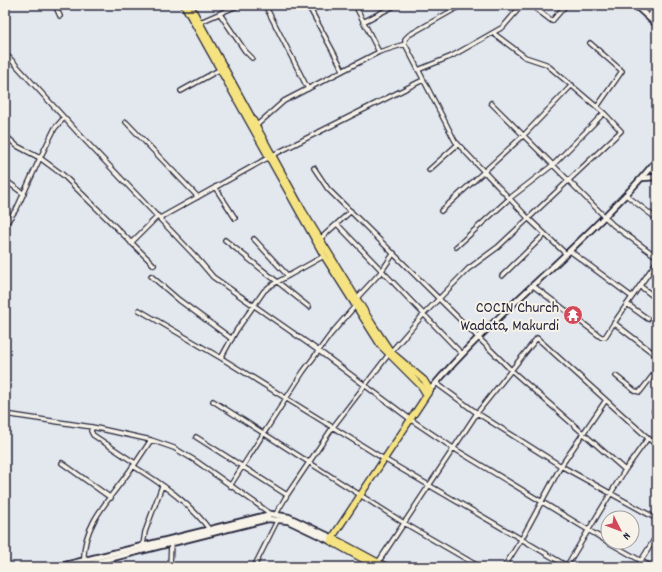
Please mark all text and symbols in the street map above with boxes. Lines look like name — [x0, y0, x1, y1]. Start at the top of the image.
place label: COCIN Church Wadata, Makurdi — [460, 297, 559, 338]
temple icon: COCIN Church Wadata, Makurdi — [562, 304, 584, 326]
north arrow — [600, 510, 640, 550]
text: N — [618, 528, 634, 543]

